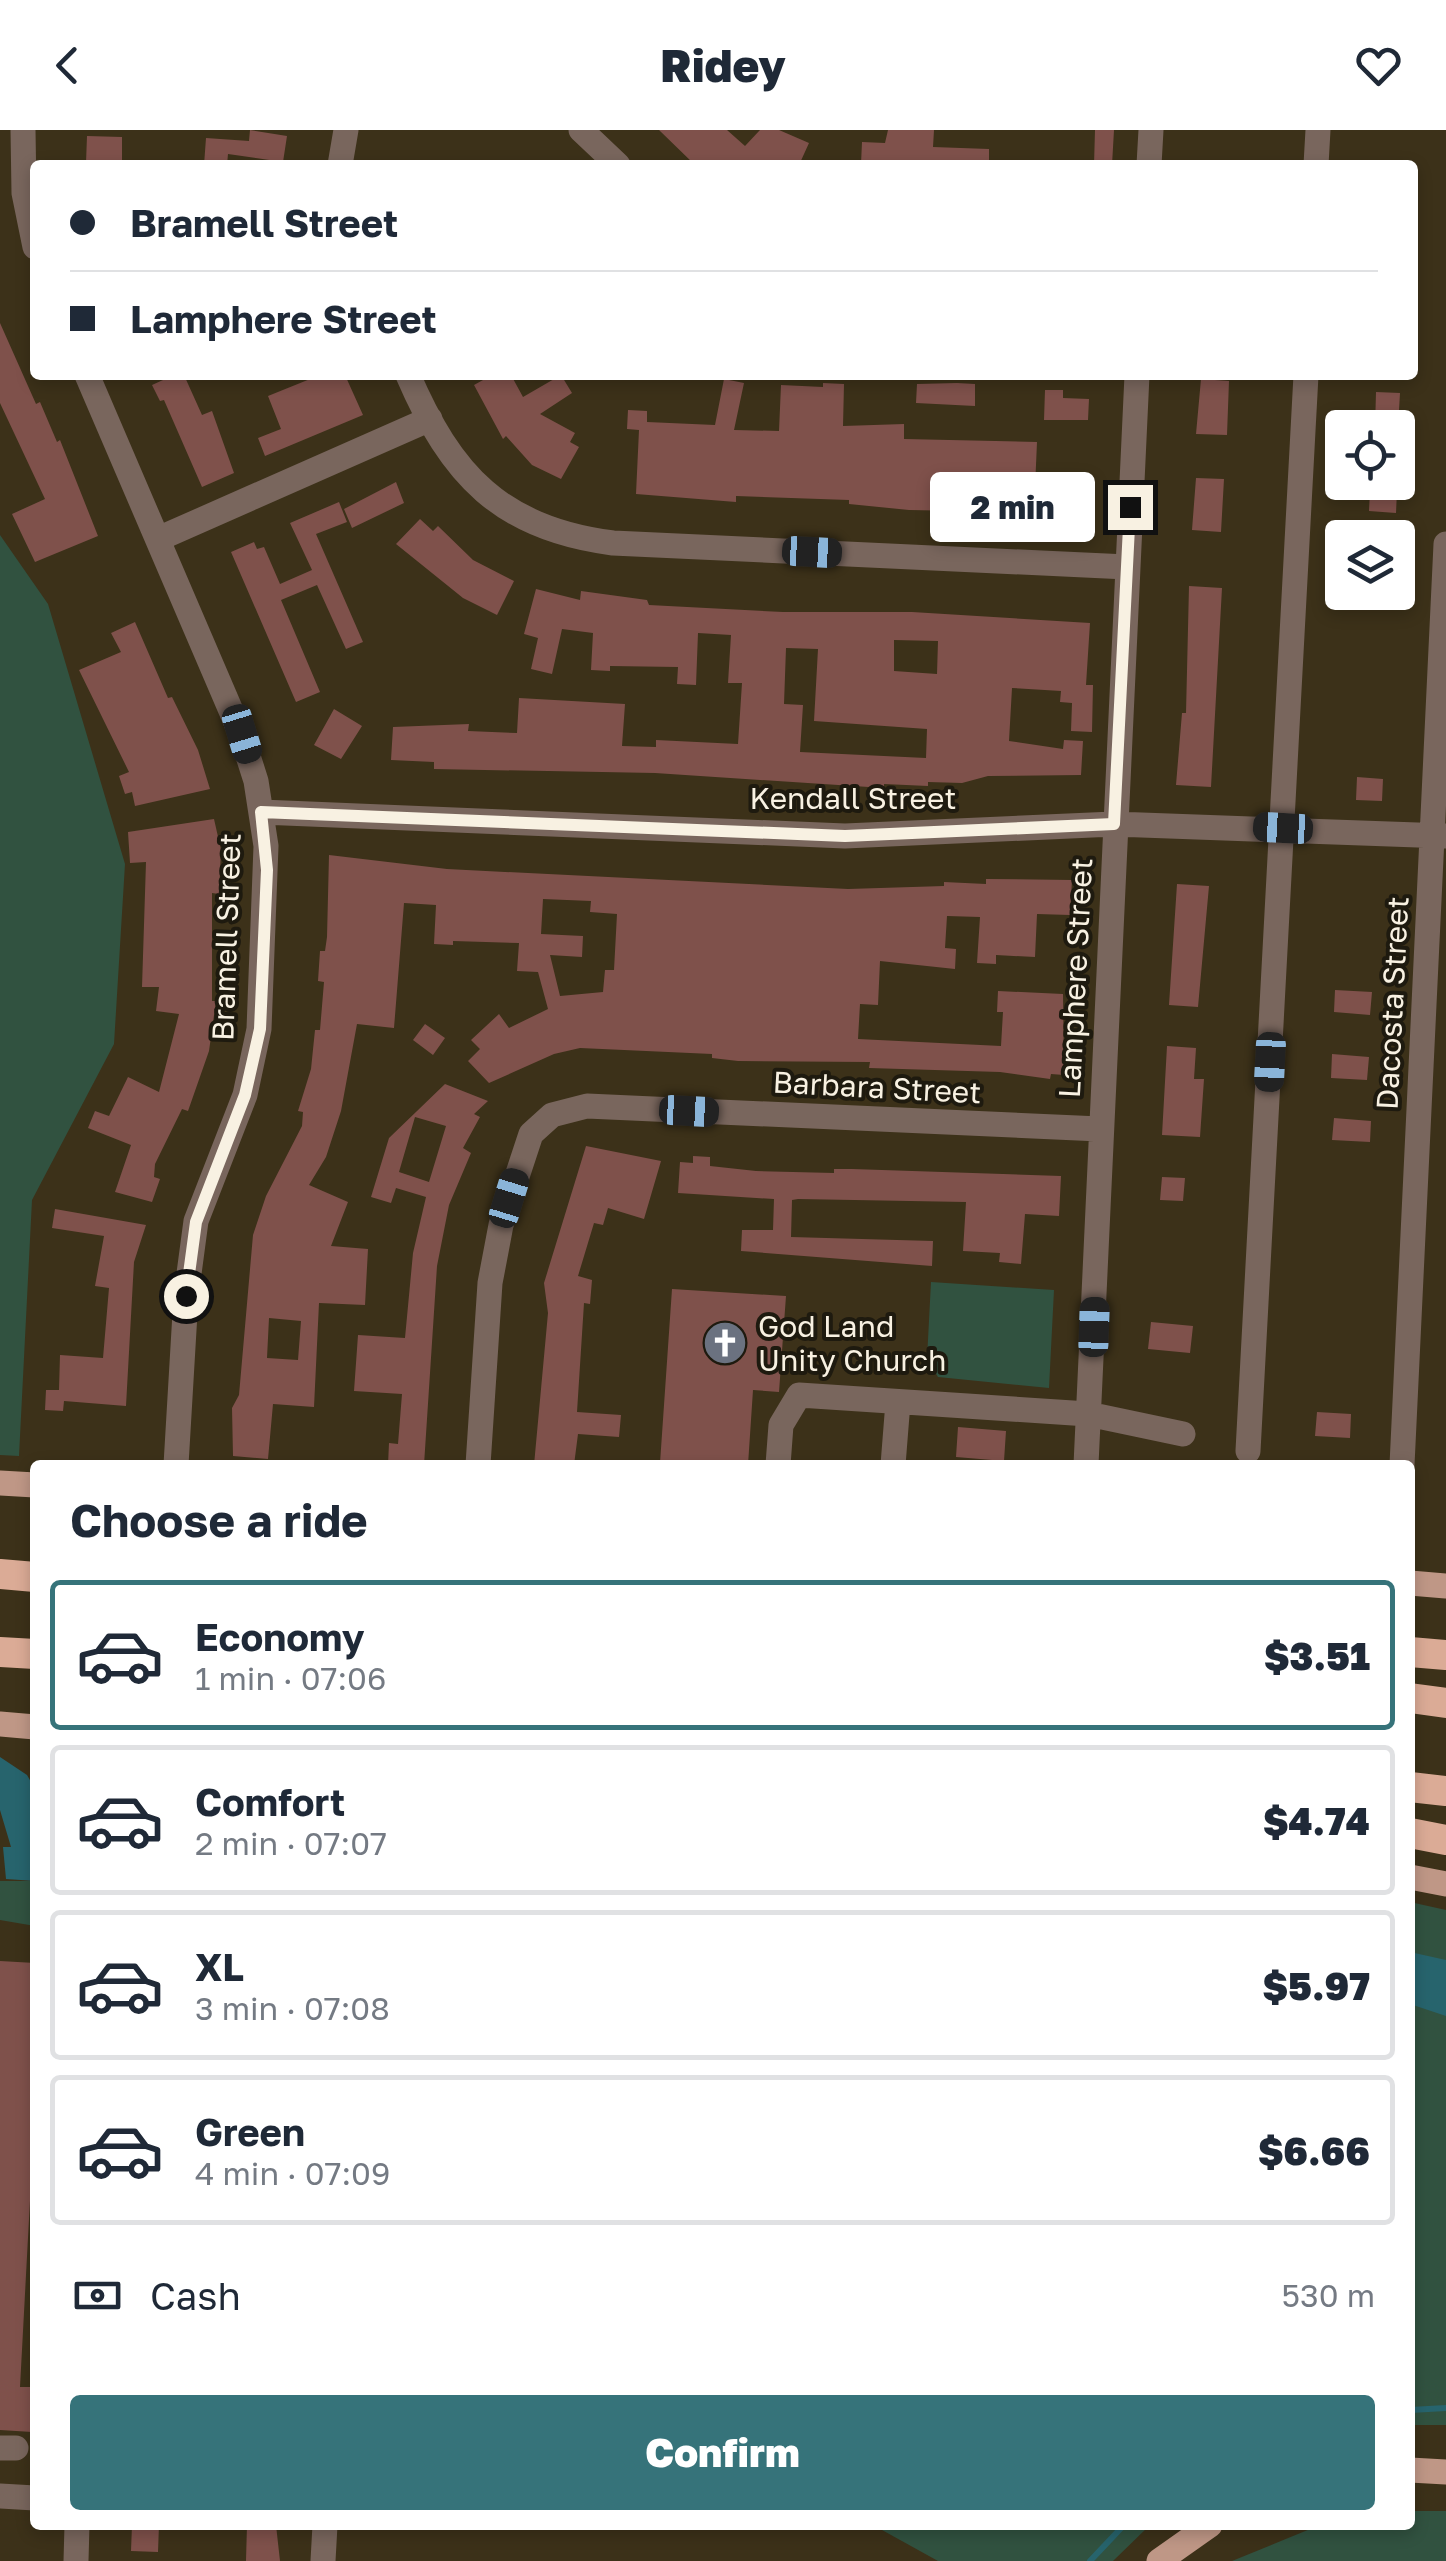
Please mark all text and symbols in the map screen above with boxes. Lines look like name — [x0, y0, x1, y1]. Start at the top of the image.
icon: back — [40, 38, 95, 93]
text: Ridey — [660, 38, 786, 92]
icon: heart — [1351, 38, 1406, 93]
text: Bramell Street — [130, 200, 398, 245]
text: Lamphere Street — [130, 296, 437, 341]
map controls — [1325, 410, 1415, 610]
button: locate — [1325, 410, 1415, 500]
callout: 2 min — [930, 472, 1095, 542]
route end — [1108, 485, 1153, 530]
text: 2 min — [970, 488, 1055, 526]
button: layers — [1325, 520, 1415, 610]
car — [781, 535, 843, 569]
car — [219, 701, 265, 767]
street label: Kendall Street — [750, 780, 956, 816]
car — [1252, 811, 1314, 845]
street label: Bramell Street — [204, 832, 248, 1042]
street label: Lamphere Street — [1051, 857, 1099, 1099]
street label: Dacosta Street — [1368, 895, 1416, 1111]
car — [1253, 1031, 1287, 1093]
street label: Barbara Street — [772, 1064, 982, 1110]
car — [658, 1094, 720, 1128]
car — [486, 1165, 532, 1231]
route start — [164, 1274, 209, 1319]
car — [1078, 1296, 1110, 1358]
place label: God Land Unity Church — [758, 1308, 947, 1378]
church icon: God Land Unity Church — [702, 1320, 748, 1366]
text: Choose a ride — [70, 1493, 368, 1547]
icon: car — [75, 1610, 165, 1700]
text: Economy — [195, 1614, 364, 1659]
text: $3.51 — [1264, 1633, 1370, 1678]
text: 1 min · 07:06 — [195, 1659, 386, 1697]
icon: car — [75, 1775, 165, 1865]
text: Comfort — [195, 1779, 345, 1824]
text: $4.74 — [1263, 1798, 1370, 1843]
text: 2 min · 07:07 — [195, 1824, 387, 1862]
icon: car — [75, 1940, 165, 2030]
text: XL — [195, 1944, 244, 1989]
text: $5.97 — [1263, 1963, 1370, 2008]
text: 3 min · 07:08 — [195, 1989, 390, 2027]
icon: car — [75, 2105, 165, 2195]
text: Green — [195, 2109, 305, 2154]
text: $6.66 — [1258, 2128, 1370, 2173]
text: 4 min · 07:09 — [195, 2154, 390, 2192]
icon: cash — [70, 2268, 125, 2323]
text: Cash — [150, 2273, 241, 2318]
text: 530 m — [1282, 2276, 1375, 2314]
button: Confirm — [70, 2395, 1375, 2510]

